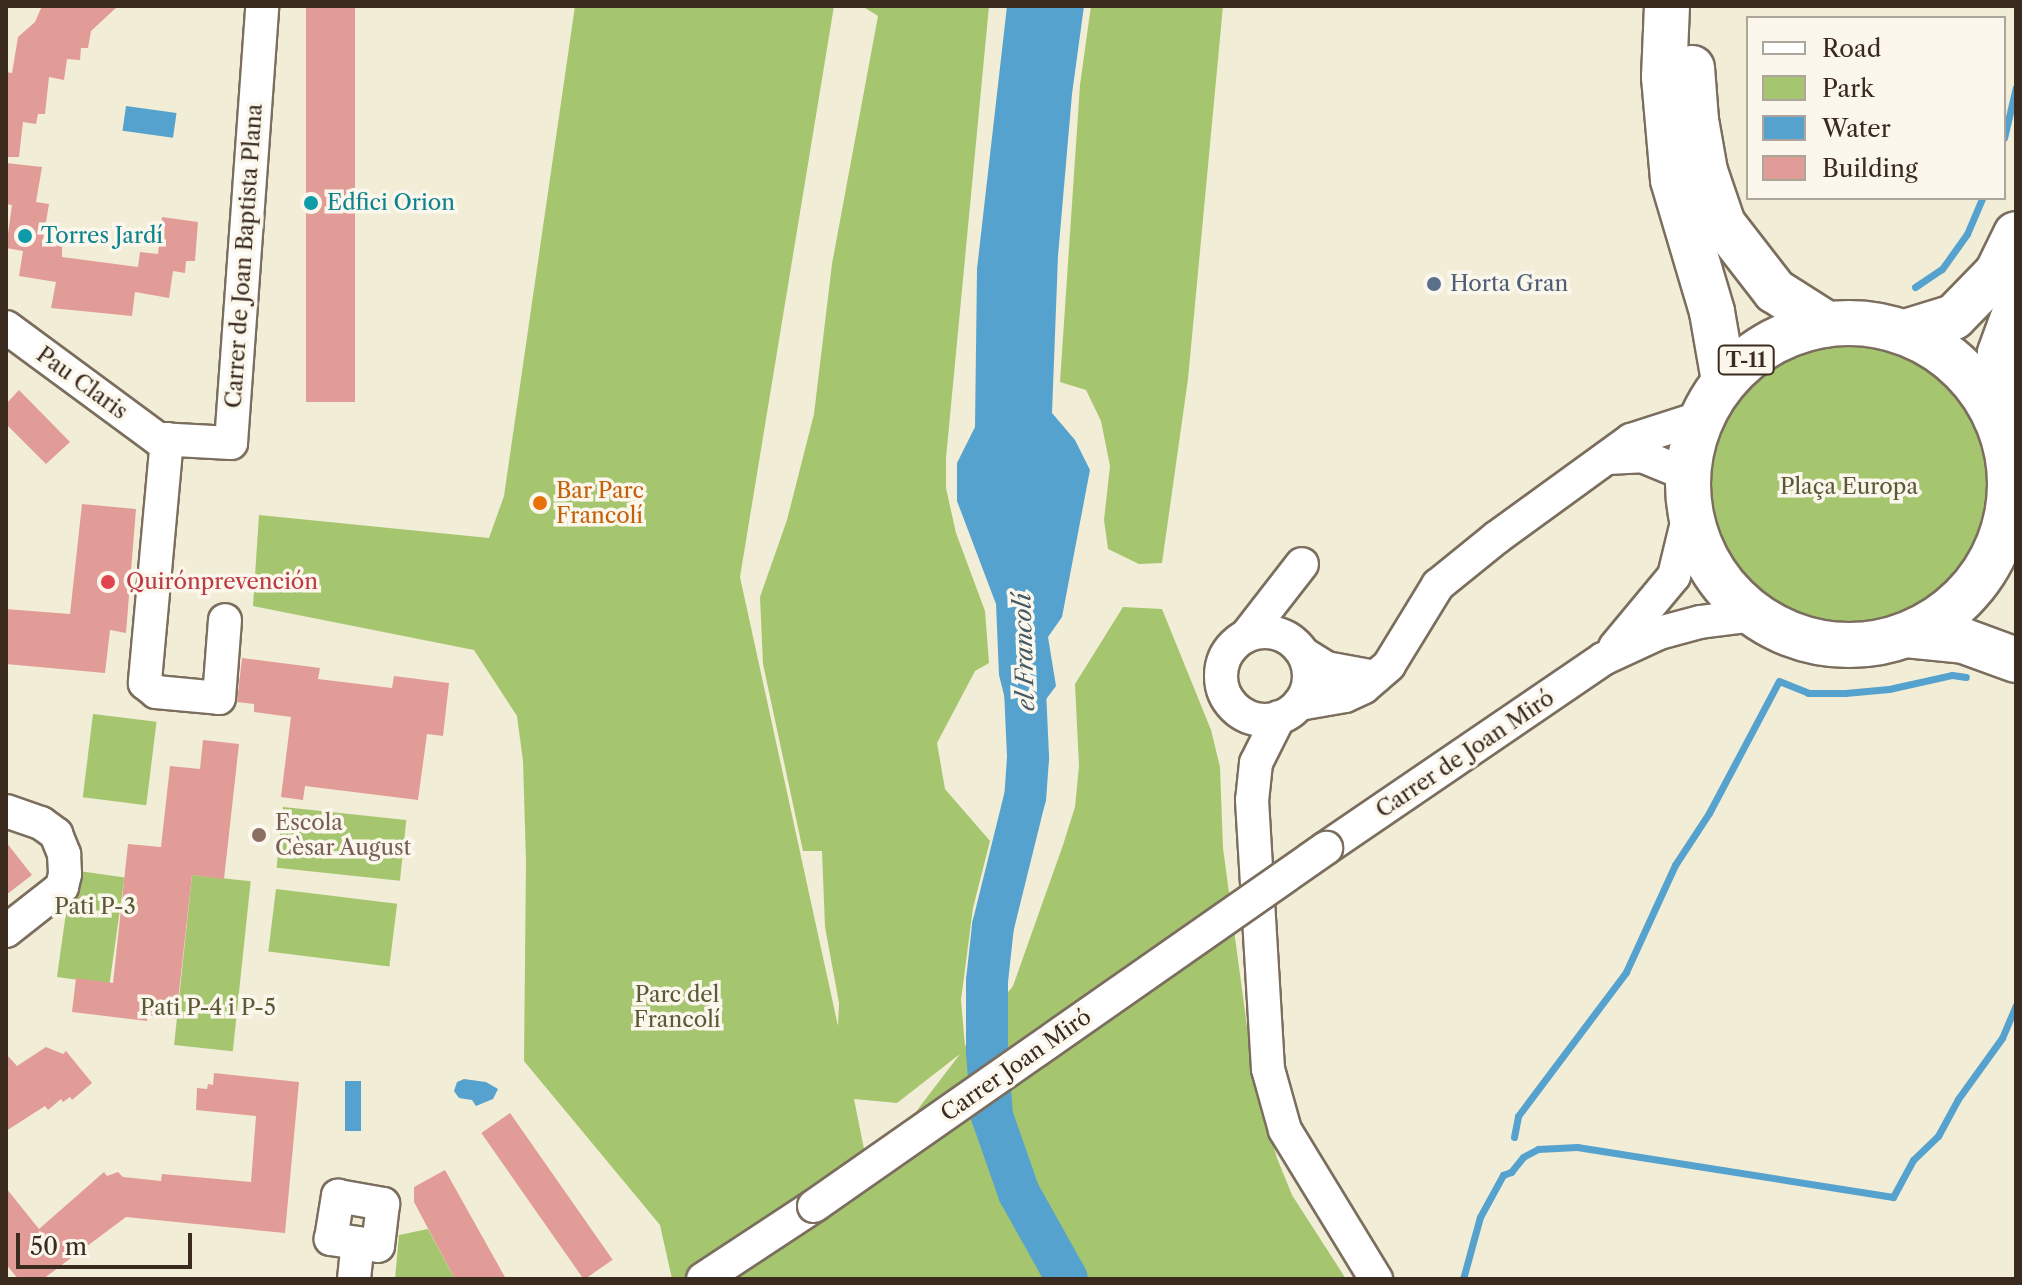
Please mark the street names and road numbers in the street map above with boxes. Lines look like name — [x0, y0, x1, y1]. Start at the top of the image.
street label: Carrer de Joan Baptista Plana — [220, 103, 268, 409]
street label: Pau Claris — [31, 341, 133, 425]
road number: T-11 — [1716, 344, 1776, 376]
street label: Carrer de Joan Miró — [1371, 684, 1559, 824]
street label: Carrer Joan Miró — [936, 1003, 1096, 1127]

